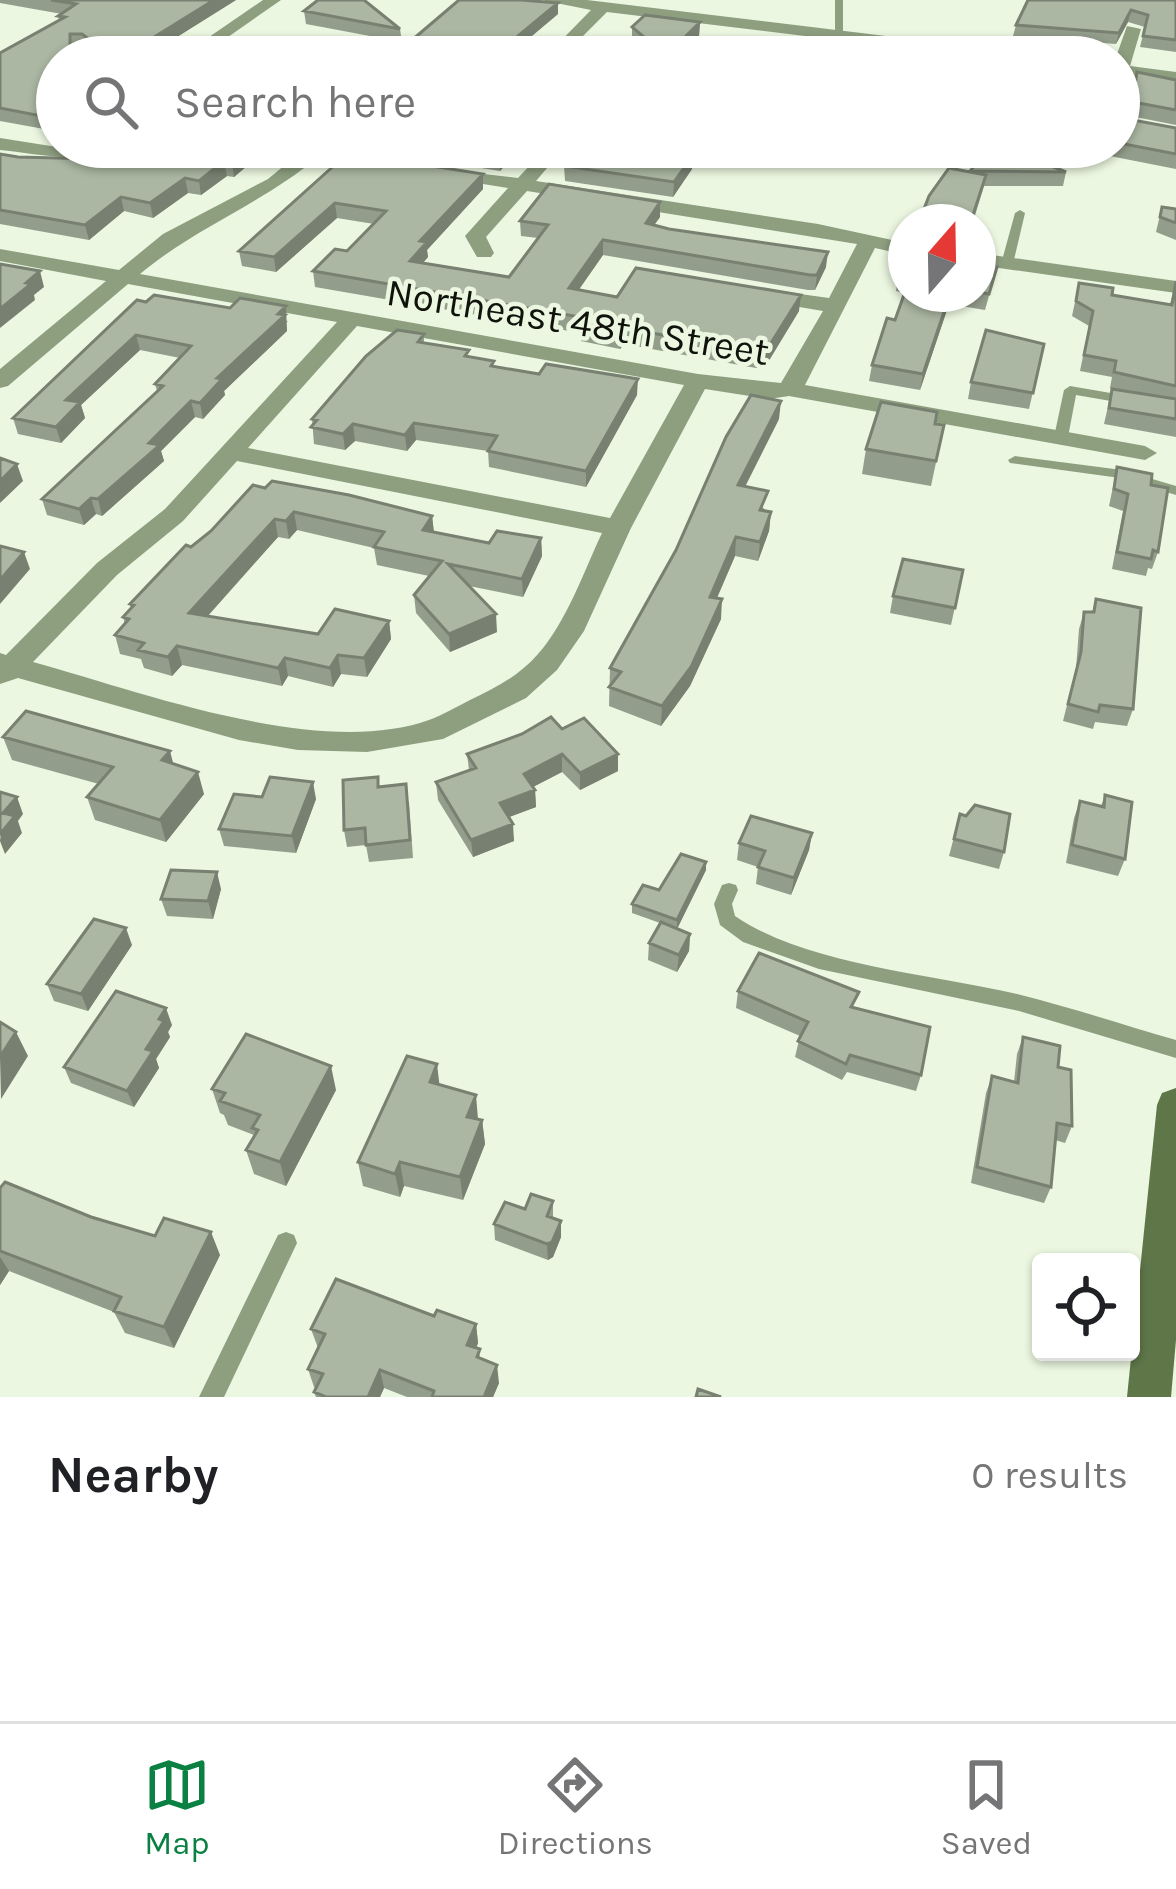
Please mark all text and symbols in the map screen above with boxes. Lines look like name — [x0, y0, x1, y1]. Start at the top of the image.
search box — [36, 36, 1140, 168]
icon: search — [78, 69, 144, 135]
text: Search here — [174, 76, 416, 128]
north arrow — [888, 204, 996, 312]
street label: Northeast 48th Street — [383, 269, 772, 375]
map controls — [1032, 1253, 1140, 1361]
button: locate — [1032, 1253, 1140, 1361]
text: Nearby — [48, 1445, 218, 1505]
text: 0 results — [971, 1452, 1128, 1498]
tab: Map — [144, 1752, 210, 1862]
tab: Directions — [498, 1752, 653, 1862]
tab: Saved — [941, 1752, 1032, 1862]

